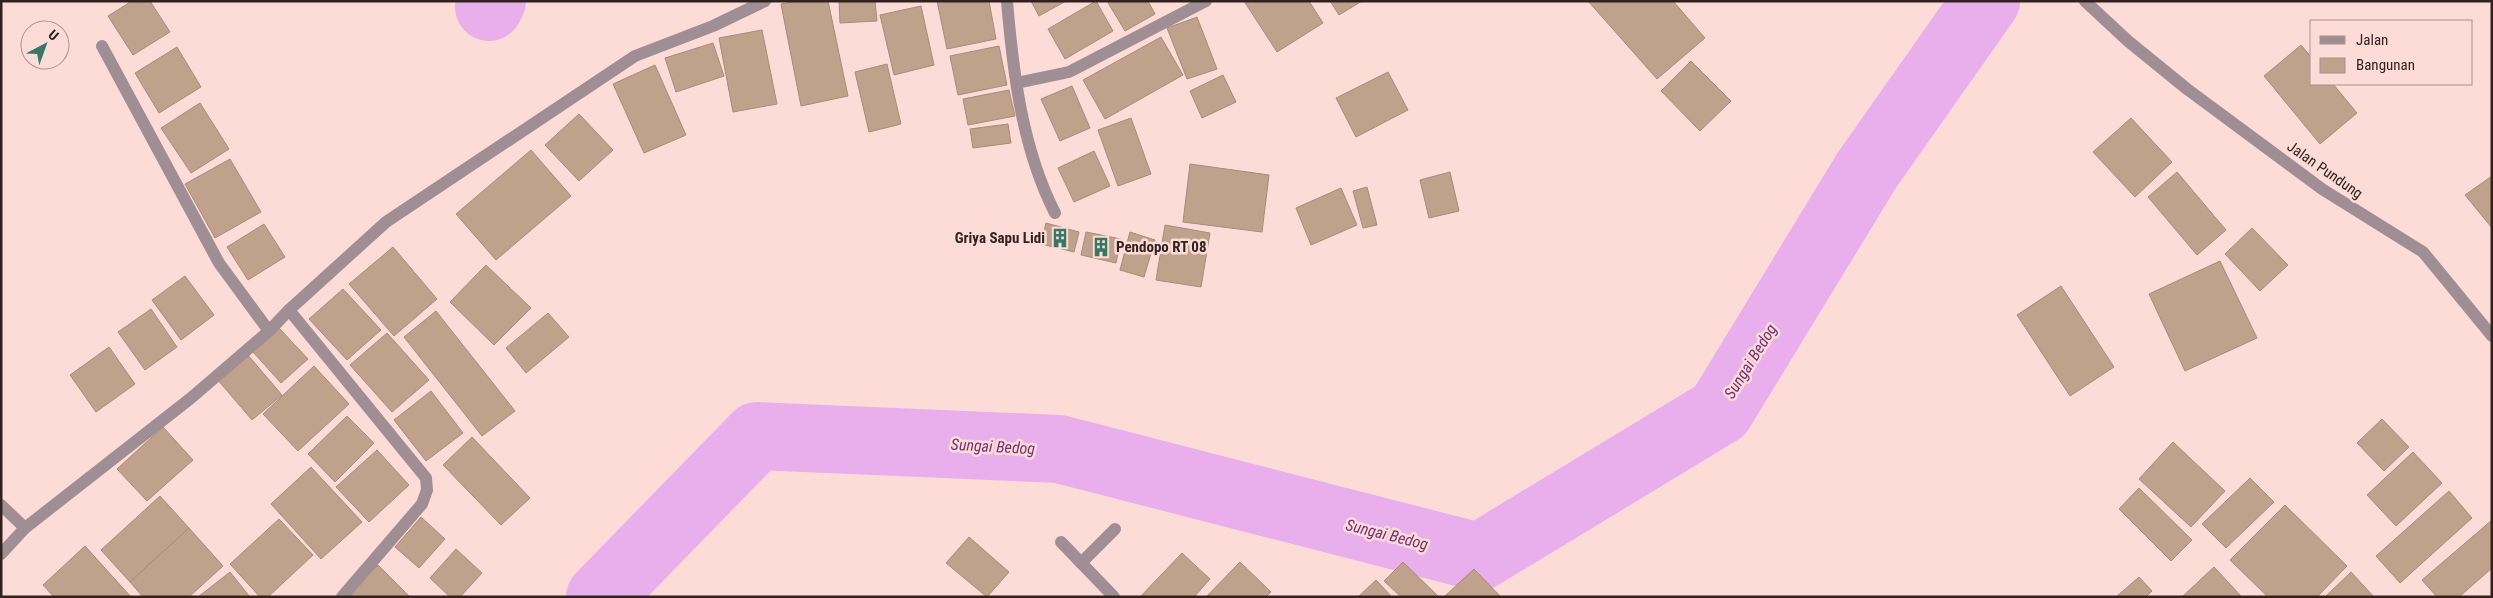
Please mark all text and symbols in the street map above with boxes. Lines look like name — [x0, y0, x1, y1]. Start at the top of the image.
north arrow — [20, 20, 70, 70]
legend — [2310, 20, 2473, 85]
text: U — [45, 27, 62, 44]
text: Jalan — [2356, 31, 2388, 49]
text: Bangunan — [2356, 56, 2415, 74]
street label: Jalan Pundung — [2284, 137, 2366, 203]
building icon: Griya Sapu Lidi — [1049, 227, 1071, 249]
place label: Griya Sapu Lidi — [955, 229, 1045, 247]
building icon: Pendopo RT 08 — [1090, 236, 1112, 258]
place label: Pendopo RT 08 — [1116, 238, 1206, 256]
water label: Sungai Bedog — [1720, 320, 1781, 402]
water label: Sungai Bedog — [950, 435, 1036, 458]
water label: Sungai Bedog — [1344, 515, 1430, 554]

